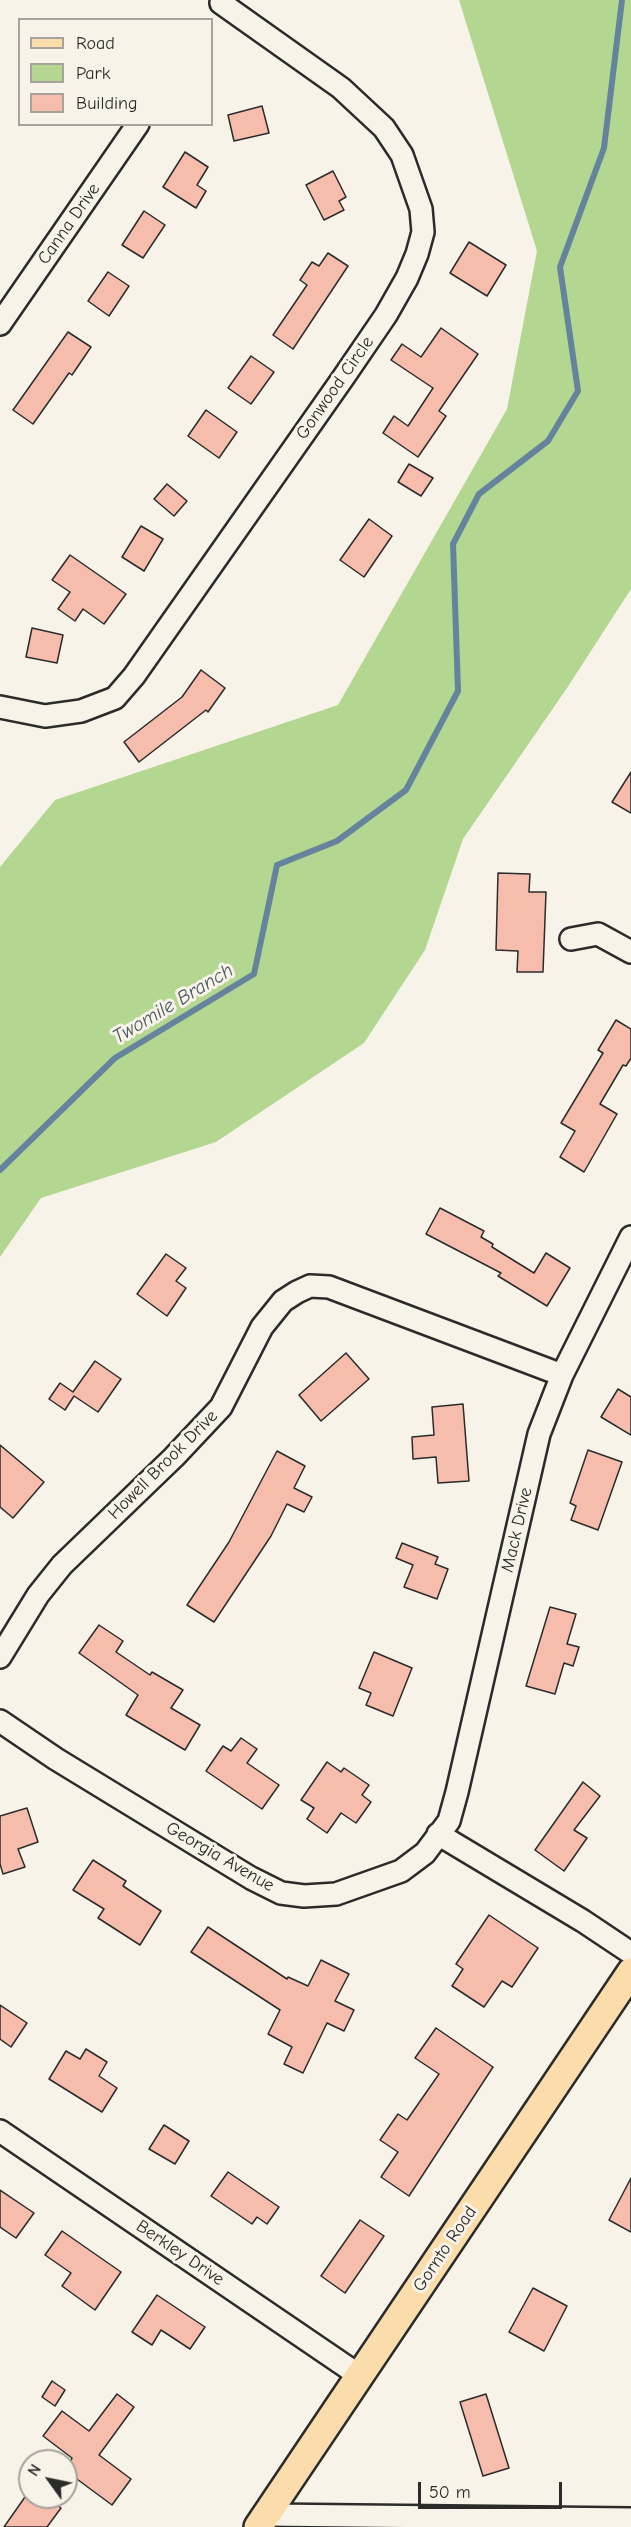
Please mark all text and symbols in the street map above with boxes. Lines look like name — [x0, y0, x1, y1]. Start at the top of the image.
legend — [18, 18, 213, 126]
text: Road — [76, 33, 115, 54]
text: Park — [76, 63, 110, 84]
text: Building — [76, 93, 138, 114]
street label: Canna Drive — [33, 179, 105, 269]
street label: Gonwood Circle — [292, 332, 378, 444]
water label: Twomile Branch — [108, 959, 238, 1049]
street label: Howell Brook Drive — [104, 1406, 222, 1524]
street label: Mack Drive — [497, 1485, 537, 1575]
street label: Georgia Avenue — [162, 1817, 278, 1897]
street label: Gornto Road — [408, 2202, 482, 2296]
street label: Berkley Drive — [132, 2216, 228, 2290]
north arrow — [18, 2449, 78, 2509]
text: N — [24, 2461, 45, 2480]
scale bar — [421, 2470, 565, 2508]
text: 50 m — [429, 2482, 471, 2503]

